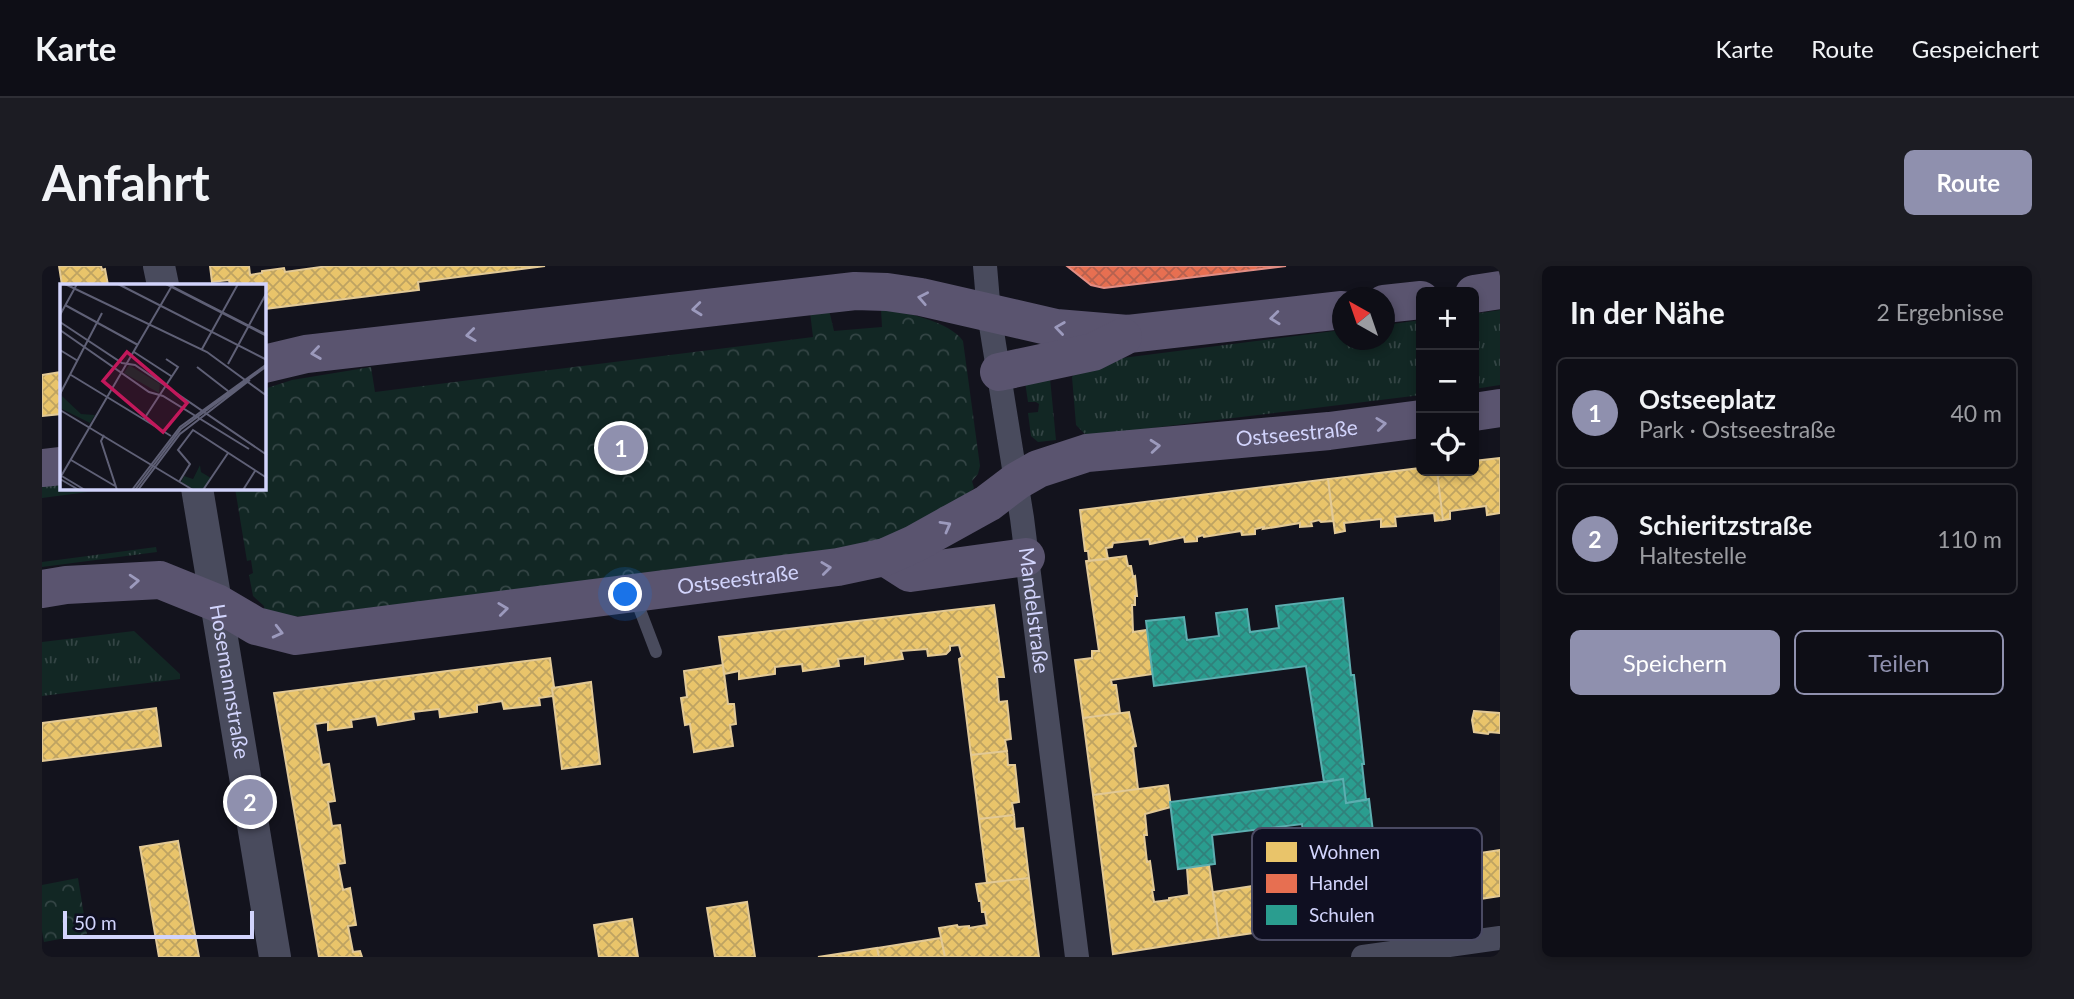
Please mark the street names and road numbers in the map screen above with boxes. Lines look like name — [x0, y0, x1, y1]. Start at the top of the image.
street label: Ostseestraße — [1235, 413, 1359, 450]
street label: Mandelstraße — [1015, 546, 1055, 675]
street label: Ostseestraße — [676, 558, 800, 598]
street label: Hosemannstraße — [205, 602, 256, 760]

